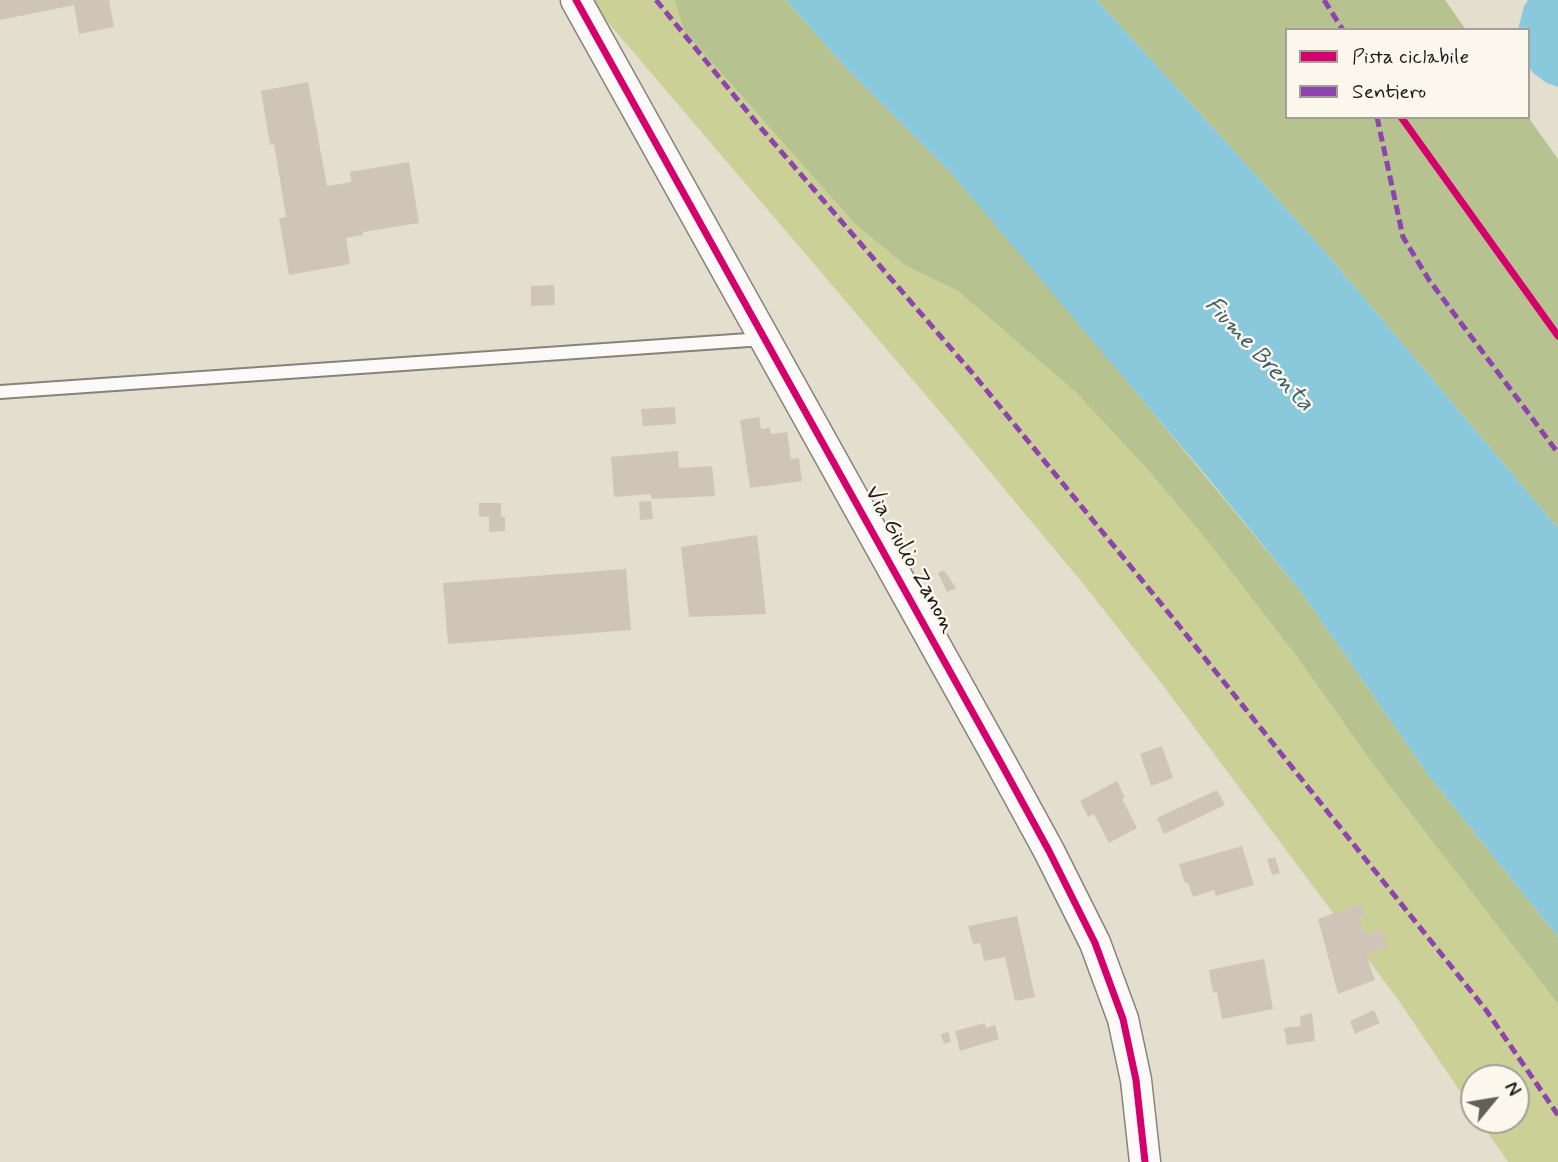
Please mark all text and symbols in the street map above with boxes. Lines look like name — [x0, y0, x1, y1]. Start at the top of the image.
legend — [1285, 28, 1530, 119]
text: Pista ciclabile — [1352, 43, 1469, 71]
text: Sentiero — [1352, 78, 1426, 106]
water label: Fiume Brenta — [1198, 292, 1318, 418]
street label: Via Giulio Zanon — [857, 481, 961, 639]
north arrow — [1460, 1064, 1530, 1134]
text: N — [1498, 1078, 1526, 1101]

